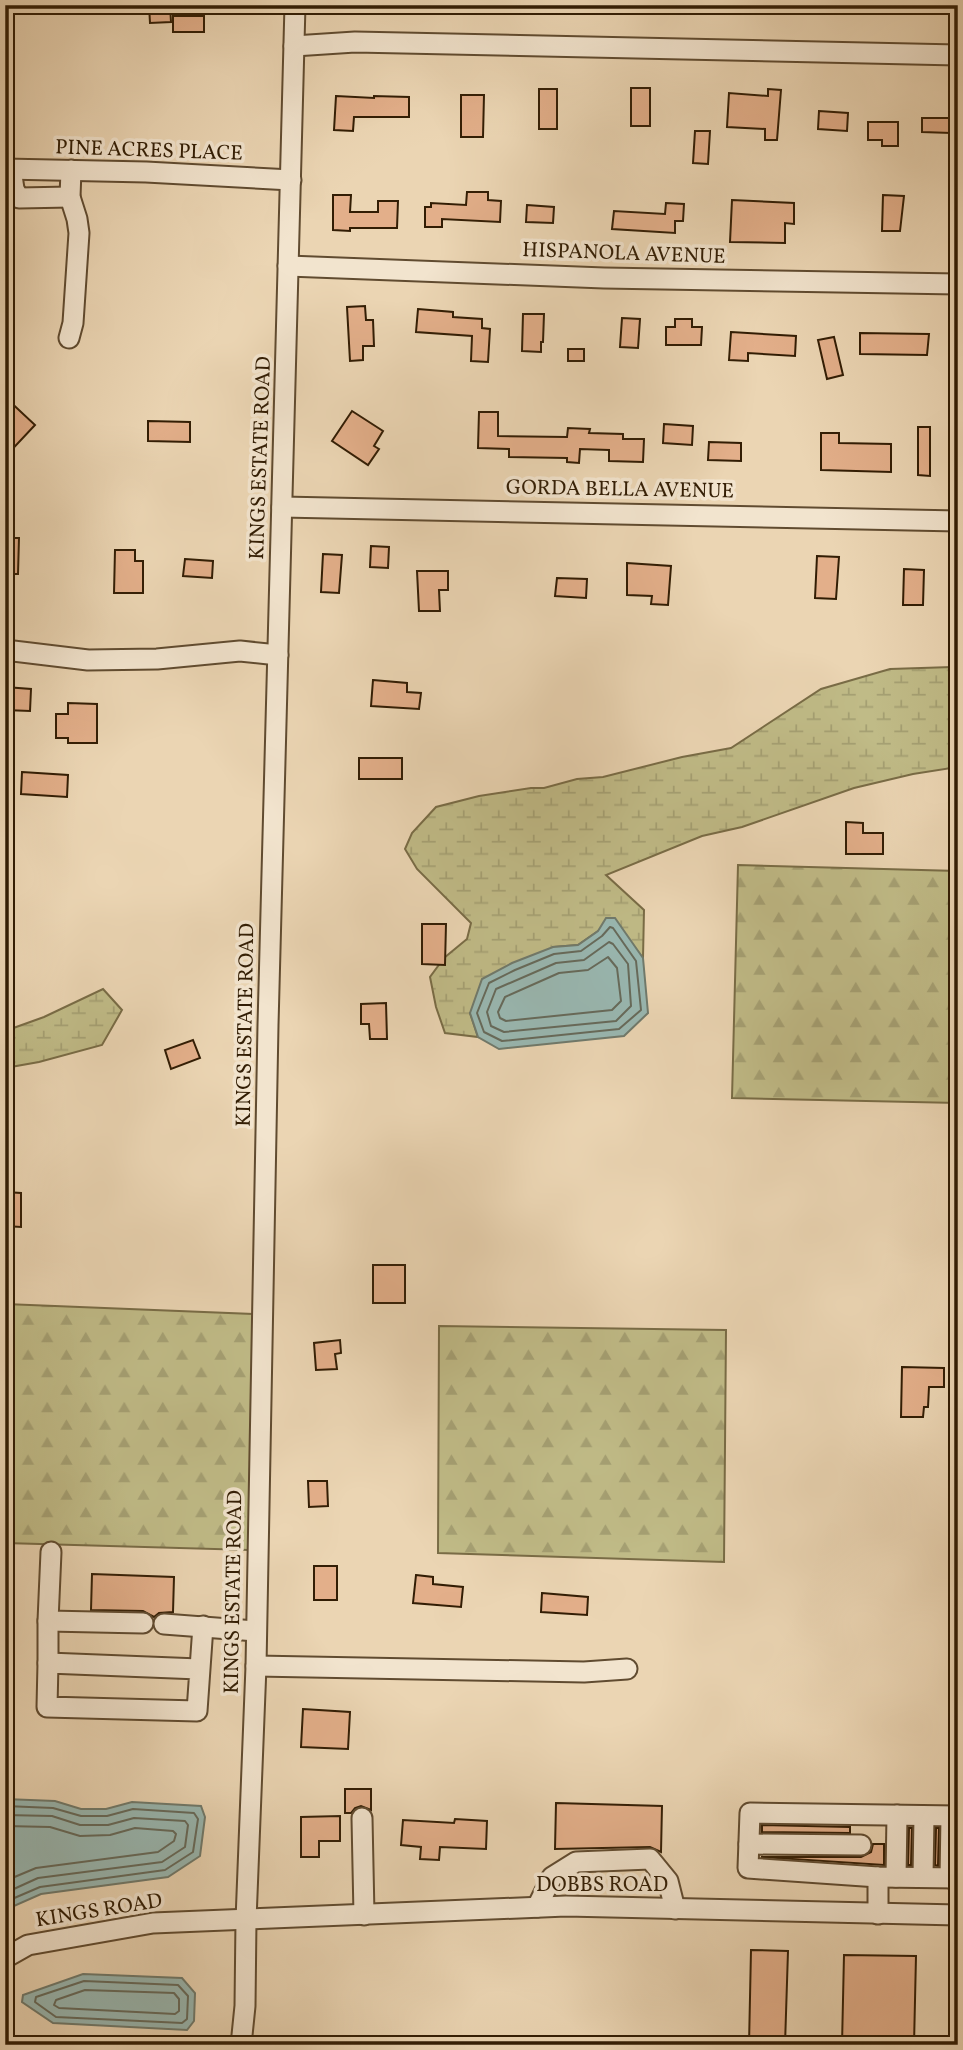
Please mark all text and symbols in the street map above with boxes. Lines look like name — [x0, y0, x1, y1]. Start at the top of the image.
street label: PINE ACRES PLACE — [55, 133, 243, 169]
street label: HISPANOLA AVENUE — [522, 236, 726, 272]
street label: KINGS ESTATE ROAD — [243, 356, 279, 560]
street label: GORDA BELLA AVENUE — [506, 474, 734, 506]
street label: KINGS ESTATE ROAD — [230, 923, 262, 1127]
street label: KINGS ESTATE ROAD — [218, 1490, 250, 1694]
street label: DOBBS ROAD — [536, 1871, 668, 1900]
street label: KINGS ROAD — [34, 1887, 164, 1935]

